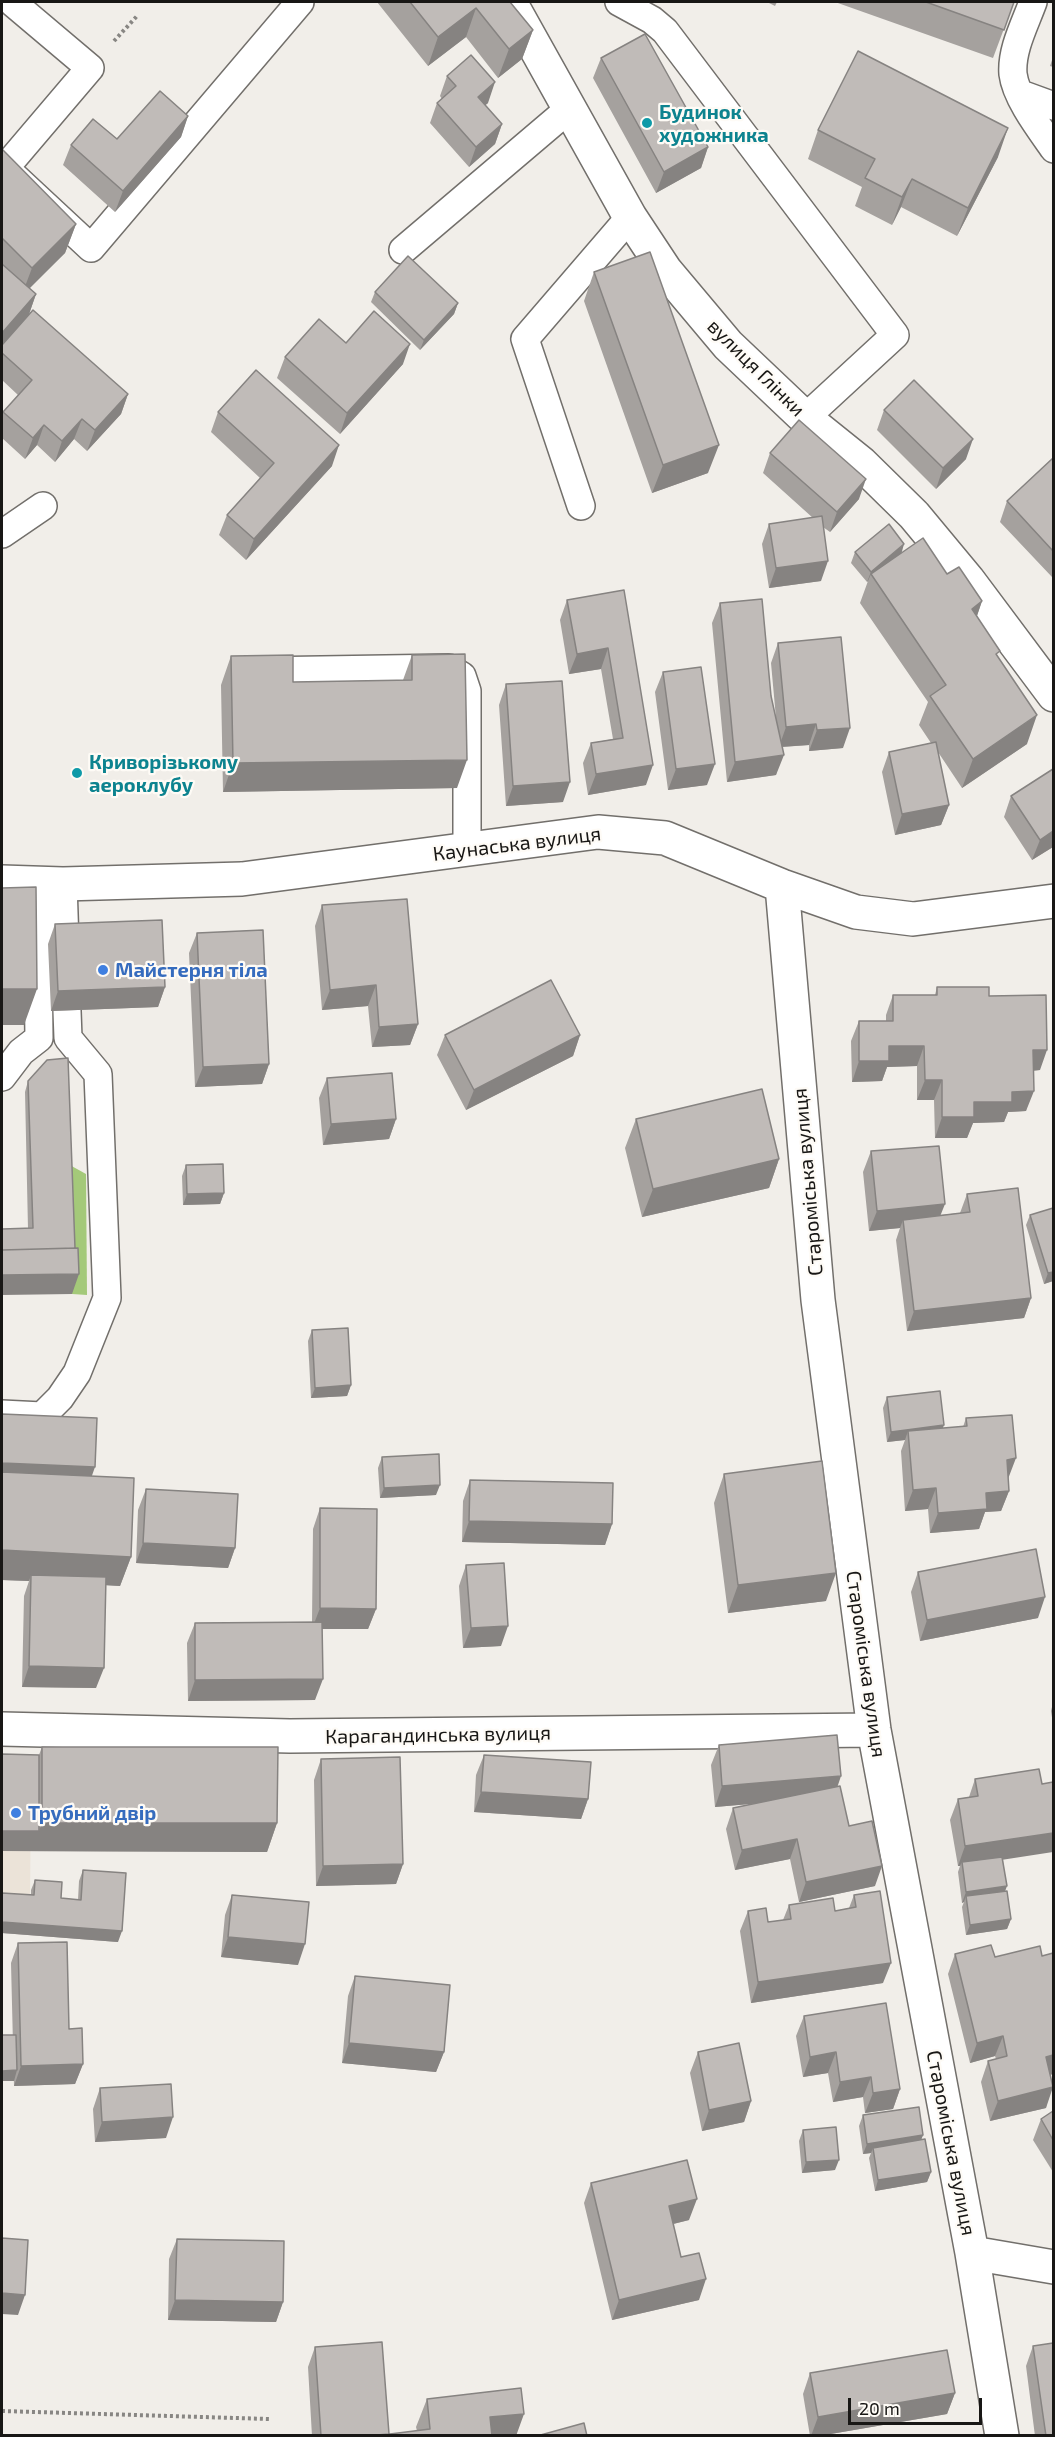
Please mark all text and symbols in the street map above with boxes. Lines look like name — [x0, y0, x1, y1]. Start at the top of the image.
place label: Будинок художника — [659, 100, 769, 147]
marker: Будинок художника — [640, 116, 654, 130]
street label: вулиця Глінки — [702, 314, 810, 422]
place label: Криворізькому аероклубу — [89, 750, 238, 797]
marker: Криворізькому аероклубу — [70, 766, 84, 780]
street label: Каунаська вулиця — [431, 822, 603, 866]
place label: Майстерня тіла — [115, 958, 268, 982]
marker: Майстерня тіла — [96, 963, 110, 977]
street label: Староміська вулиця — [788, 1087, 828, 1277]
street label: Староміська вулиця — [841, 1569, 891, 1759]
street label: Карагандинська вулиця — [325, 1721, 551, 1749]
place label: Трубний двір — [28, 1801, 156, 1825]
marker: Трубний двір — [9, 1806, 23, 1820]
street label: Староміська вулиця — [921, 2048, 981, 2238]
scale bar — [851, 2386, 984, 2424]
text: 20 m — [859, 2397, 900, 2419]

